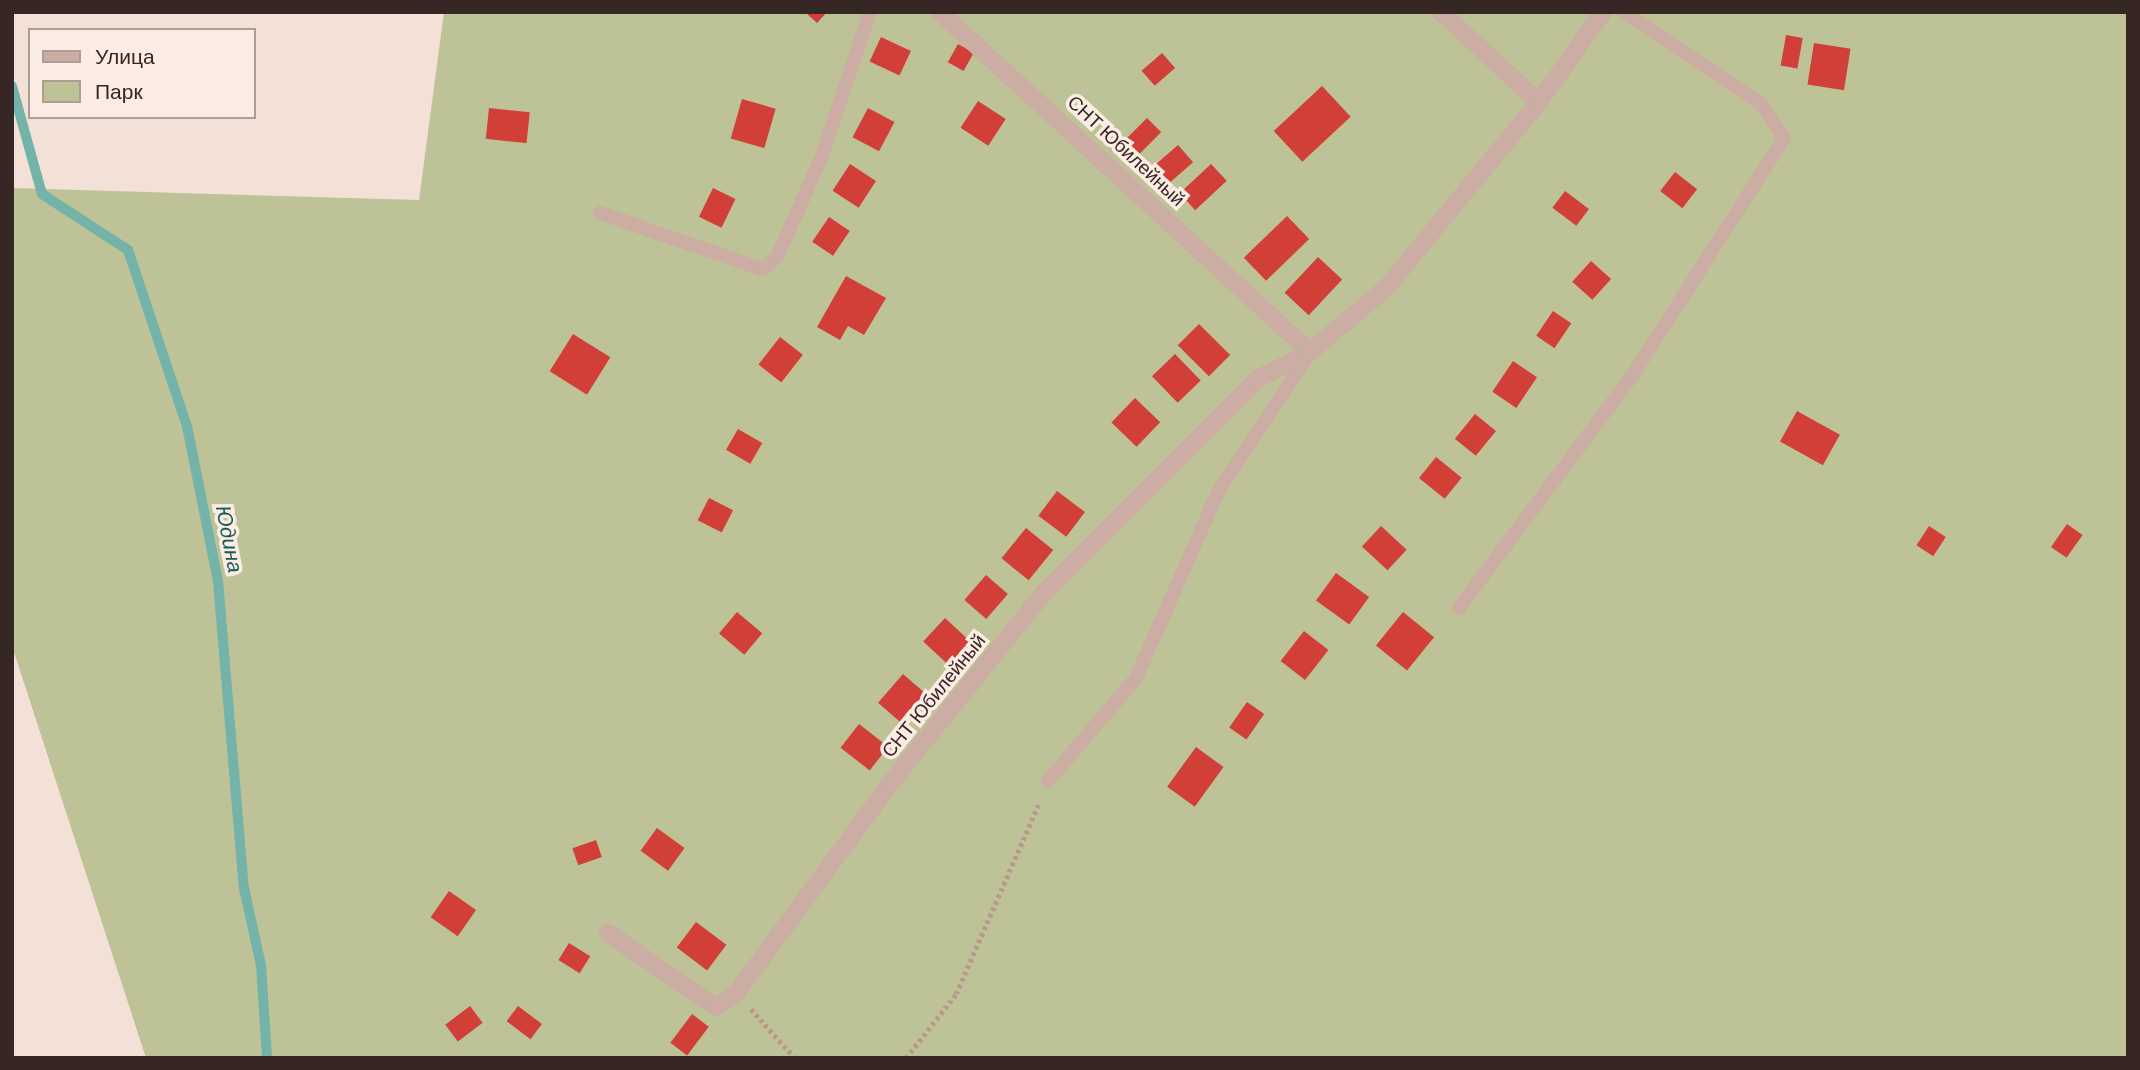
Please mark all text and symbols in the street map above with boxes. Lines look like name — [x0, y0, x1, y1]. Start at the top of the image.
legend — [28, 28, 256, 119]
text: Улица — [95, 43, 155, 71]
text: Парк — [95, 78, 143, 106]
street label: СНТ Юбилейный — [1063, 91, 1189, 211]
water label: Юдина — [210, 503, 248, 575]
street label: СНТ Юбилейный — [877, 630, 991, 762]

